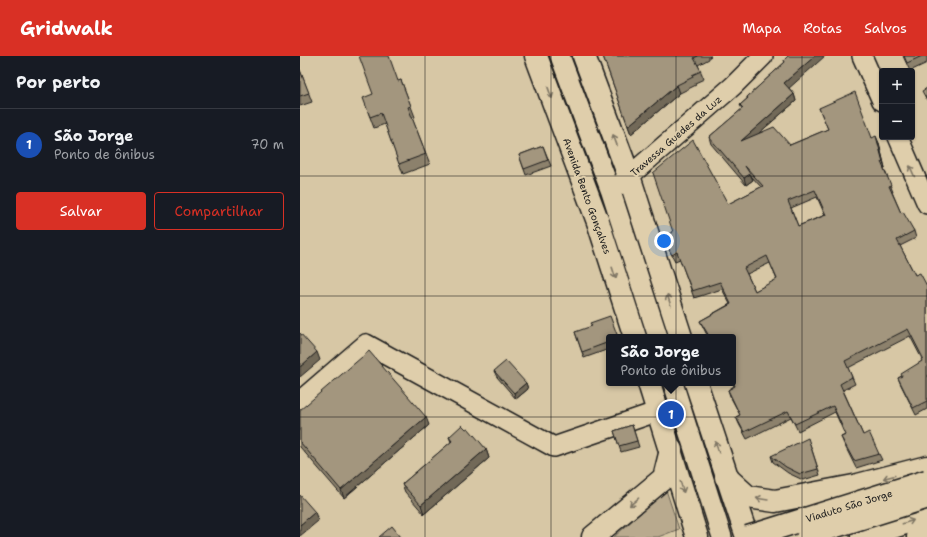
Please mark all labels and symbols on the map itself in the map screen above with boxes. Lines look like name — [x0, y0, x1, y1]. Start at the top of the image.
one-way arrow — [546, 86, 554, 98]
street label: Travessa Guedes da Luz — [628, 93, 724, 179]
one-way arrow — [611, 134, 619, 146]
street label: Avenida Bento Gonçalves — [560, 136, 614, 256]
one-way arrow — [908, 165, 916, 177]
your location — [654, 231, 674, 251]
one-way arrow — [611, 266, 618, 279]
one-way arrow — [665, 294, 672, 307]
pin: 1 — [658, 399, 684, 429]
one-way arrow — [713, 441, 720, 454]
one-way arrow — [883, 474, 896, 481]
one-way arrow — [679, 480, 686, 493]
street label: Viaduto São Jorge — [804, 487, 894, 525]
one-way arrow — [756, 495, 769, 503]
one-way arrow — [629, 498, 640, 507]
one-way arrow — [901, 518, 914, 525]

